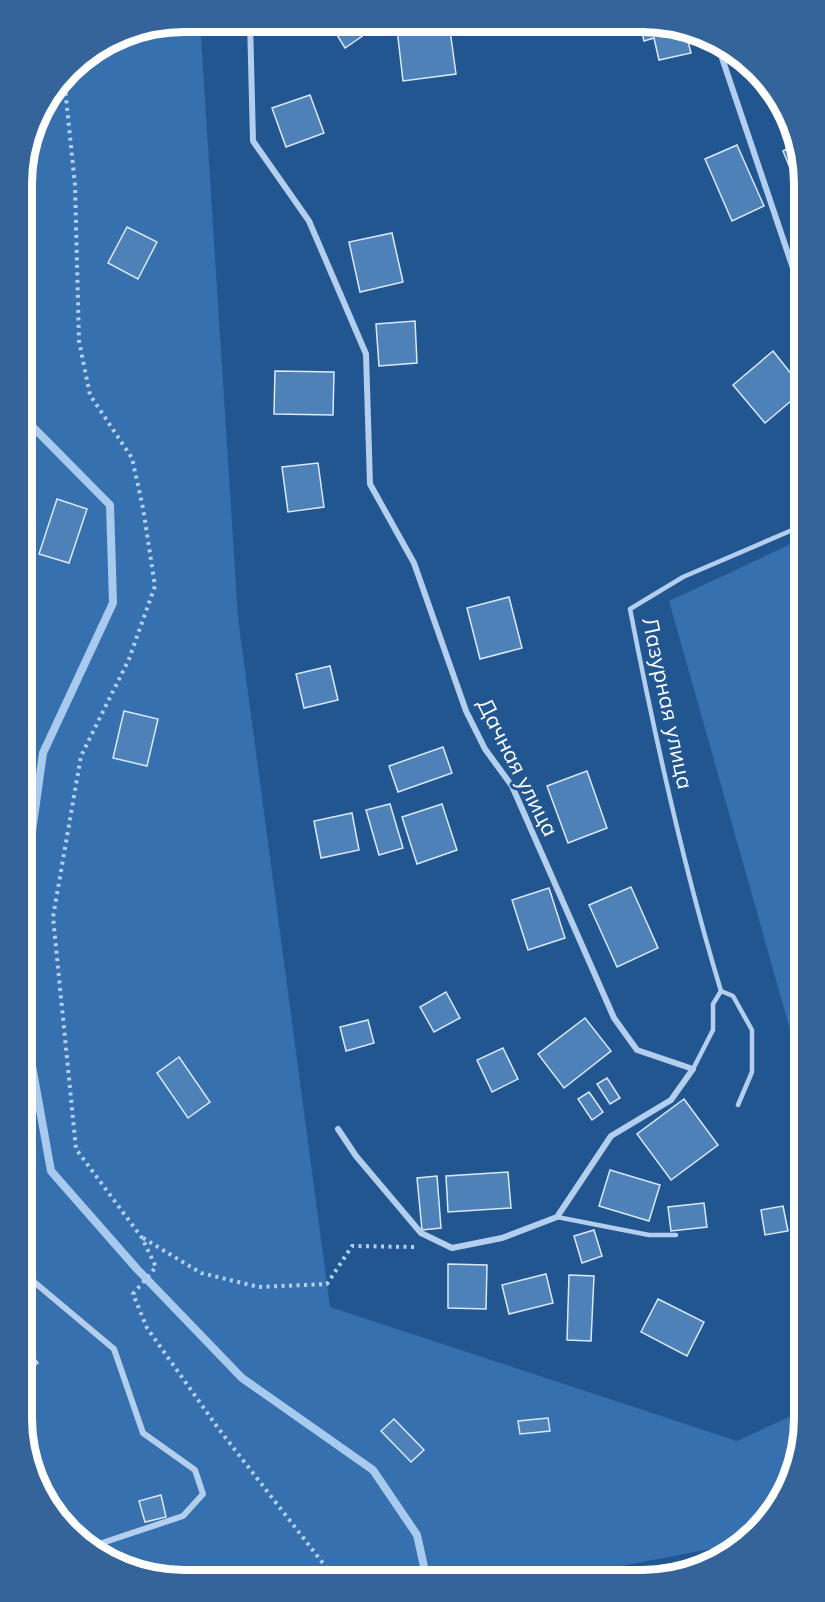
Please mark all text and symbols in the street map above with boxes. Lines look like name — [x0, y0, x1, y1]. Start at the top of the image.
street label: Лазурная улица — [636, 614, 700, 792]
street label: Дачная улица — [471, 693, 565, 841]

